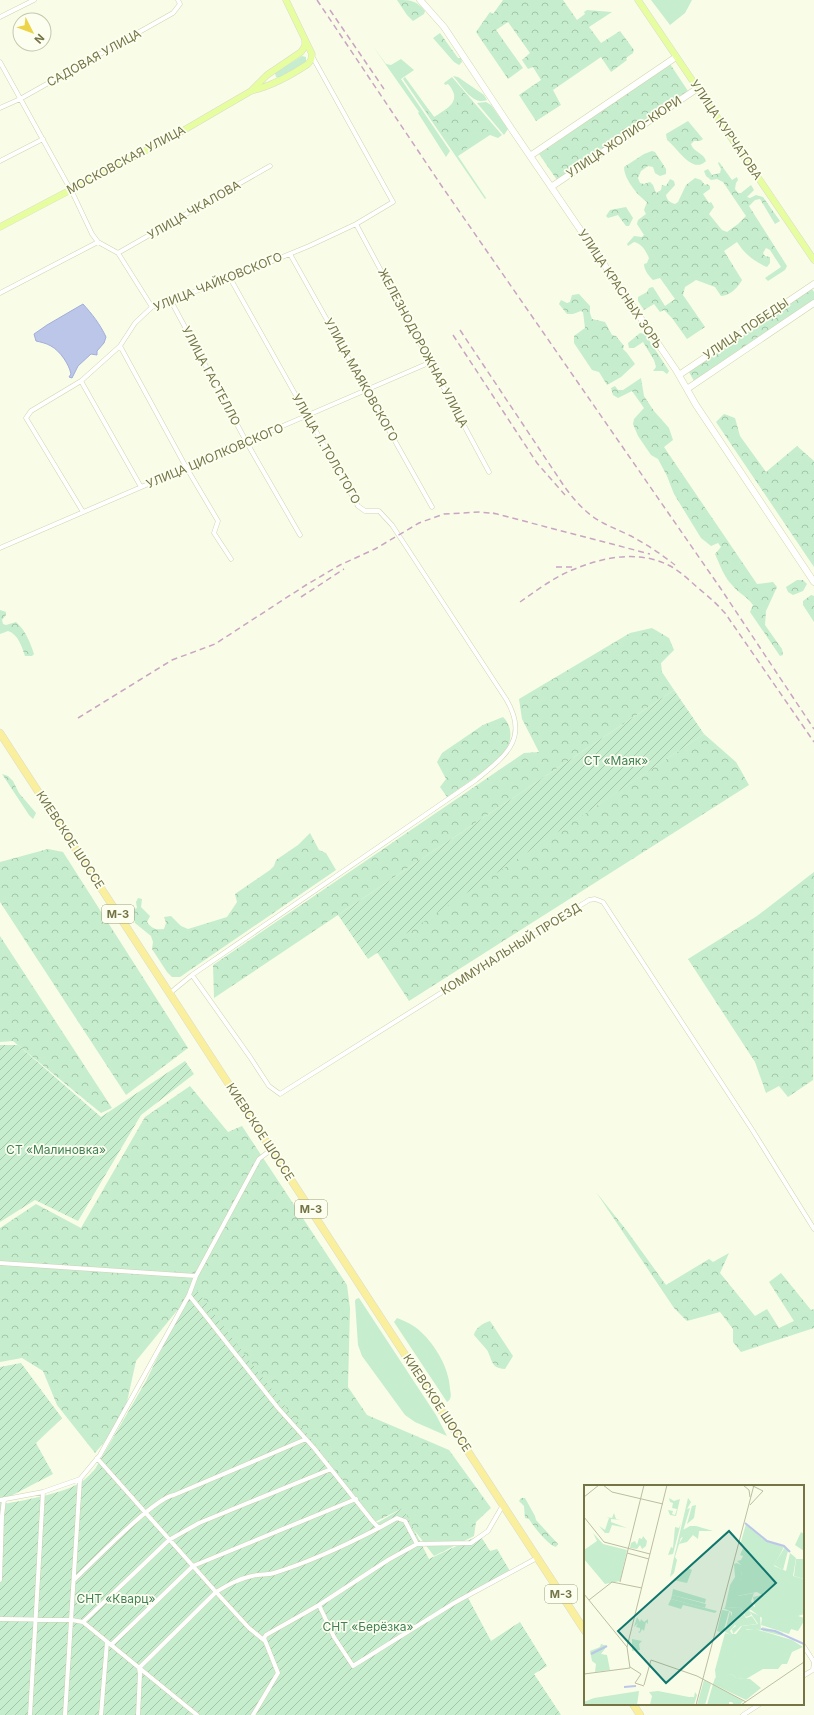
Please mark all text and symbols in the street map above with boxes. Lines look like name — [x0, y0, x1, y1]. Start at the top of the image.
north arrow — [12, 12, 52, 52]
street label: САДОВАЯ УЛИЦА — [44, 25, 144, 90]
text: N — [31, 31, 47, 46]
street label: УЛИЦА КУРЧАТОВА — [687, 77, 765, 183]
street label: УЛИЦА ЖОЛИО-КЮРИ — [563, 92, 684, 181]
street label: МОСКОВСКАЯ УЛИЦА — [64, 122, 188, 197]
street label: УЛИЦА ЧКАЛОВА — [145, 177, 243, 242]
street label: УЛИЦА КРАСНЫХ ЗОРЬ — [575, 226, 666, 351]
street label: УЛИЦА ЧАЙКОВСКОГО — [151, 249, 284, 314]
street label: ЖЕЛЕЗНОДОРОЖНАЯ УЛИЦА — [375, 266, 472, 430]
street label: УЛИЦА ПОБЕДЫ — [700, 295, 791, 363]
street label: УЛИЦА МАЯКОВСКОГО — [321, 315, 402, 444]
street label: УЛИЦА ГАСТЕЛЛО — [179, 323, 244, 428]
street label: УЛИЦА Л.ТОЛСТОГО — [289, 391, 364, 506]
street label: УЛИЦА ЦИОЛКОВСКОГО — [144, 420, 286, 491]
park label: СТ «Маяк» — [584, 753, 648, 768]
street label: КИЕВСКОЕ ШОССЕ — [33, 788, 108, 892]
street label: КОММУНАЛЬНЫЙ ПРОЕЗД — [438, 899, 584, 998]
road number: М-3 — [102, 905, 134, 923]
street label: КИЕВСКОЕ ШОССЕ — [223, 1080, 298, 1184]
park label: СТ «Малиновка» — [6, 1142, 106, 1157]
road number: М-3 — [295, 1200, 327, 1218]
street label: КИЕВСКОЕ ШОССЕ — [400, 1351, 475, 1455]
inset map — [584, 1485, 804, 1705]
road number: М-3 — [545, 1585, 577, 1603]
park label: СНТ «Кварц» — [77, 1591, 155, 1606]
park label: СНТ «Берёзка» — [322, 1619, 414, 1634]

